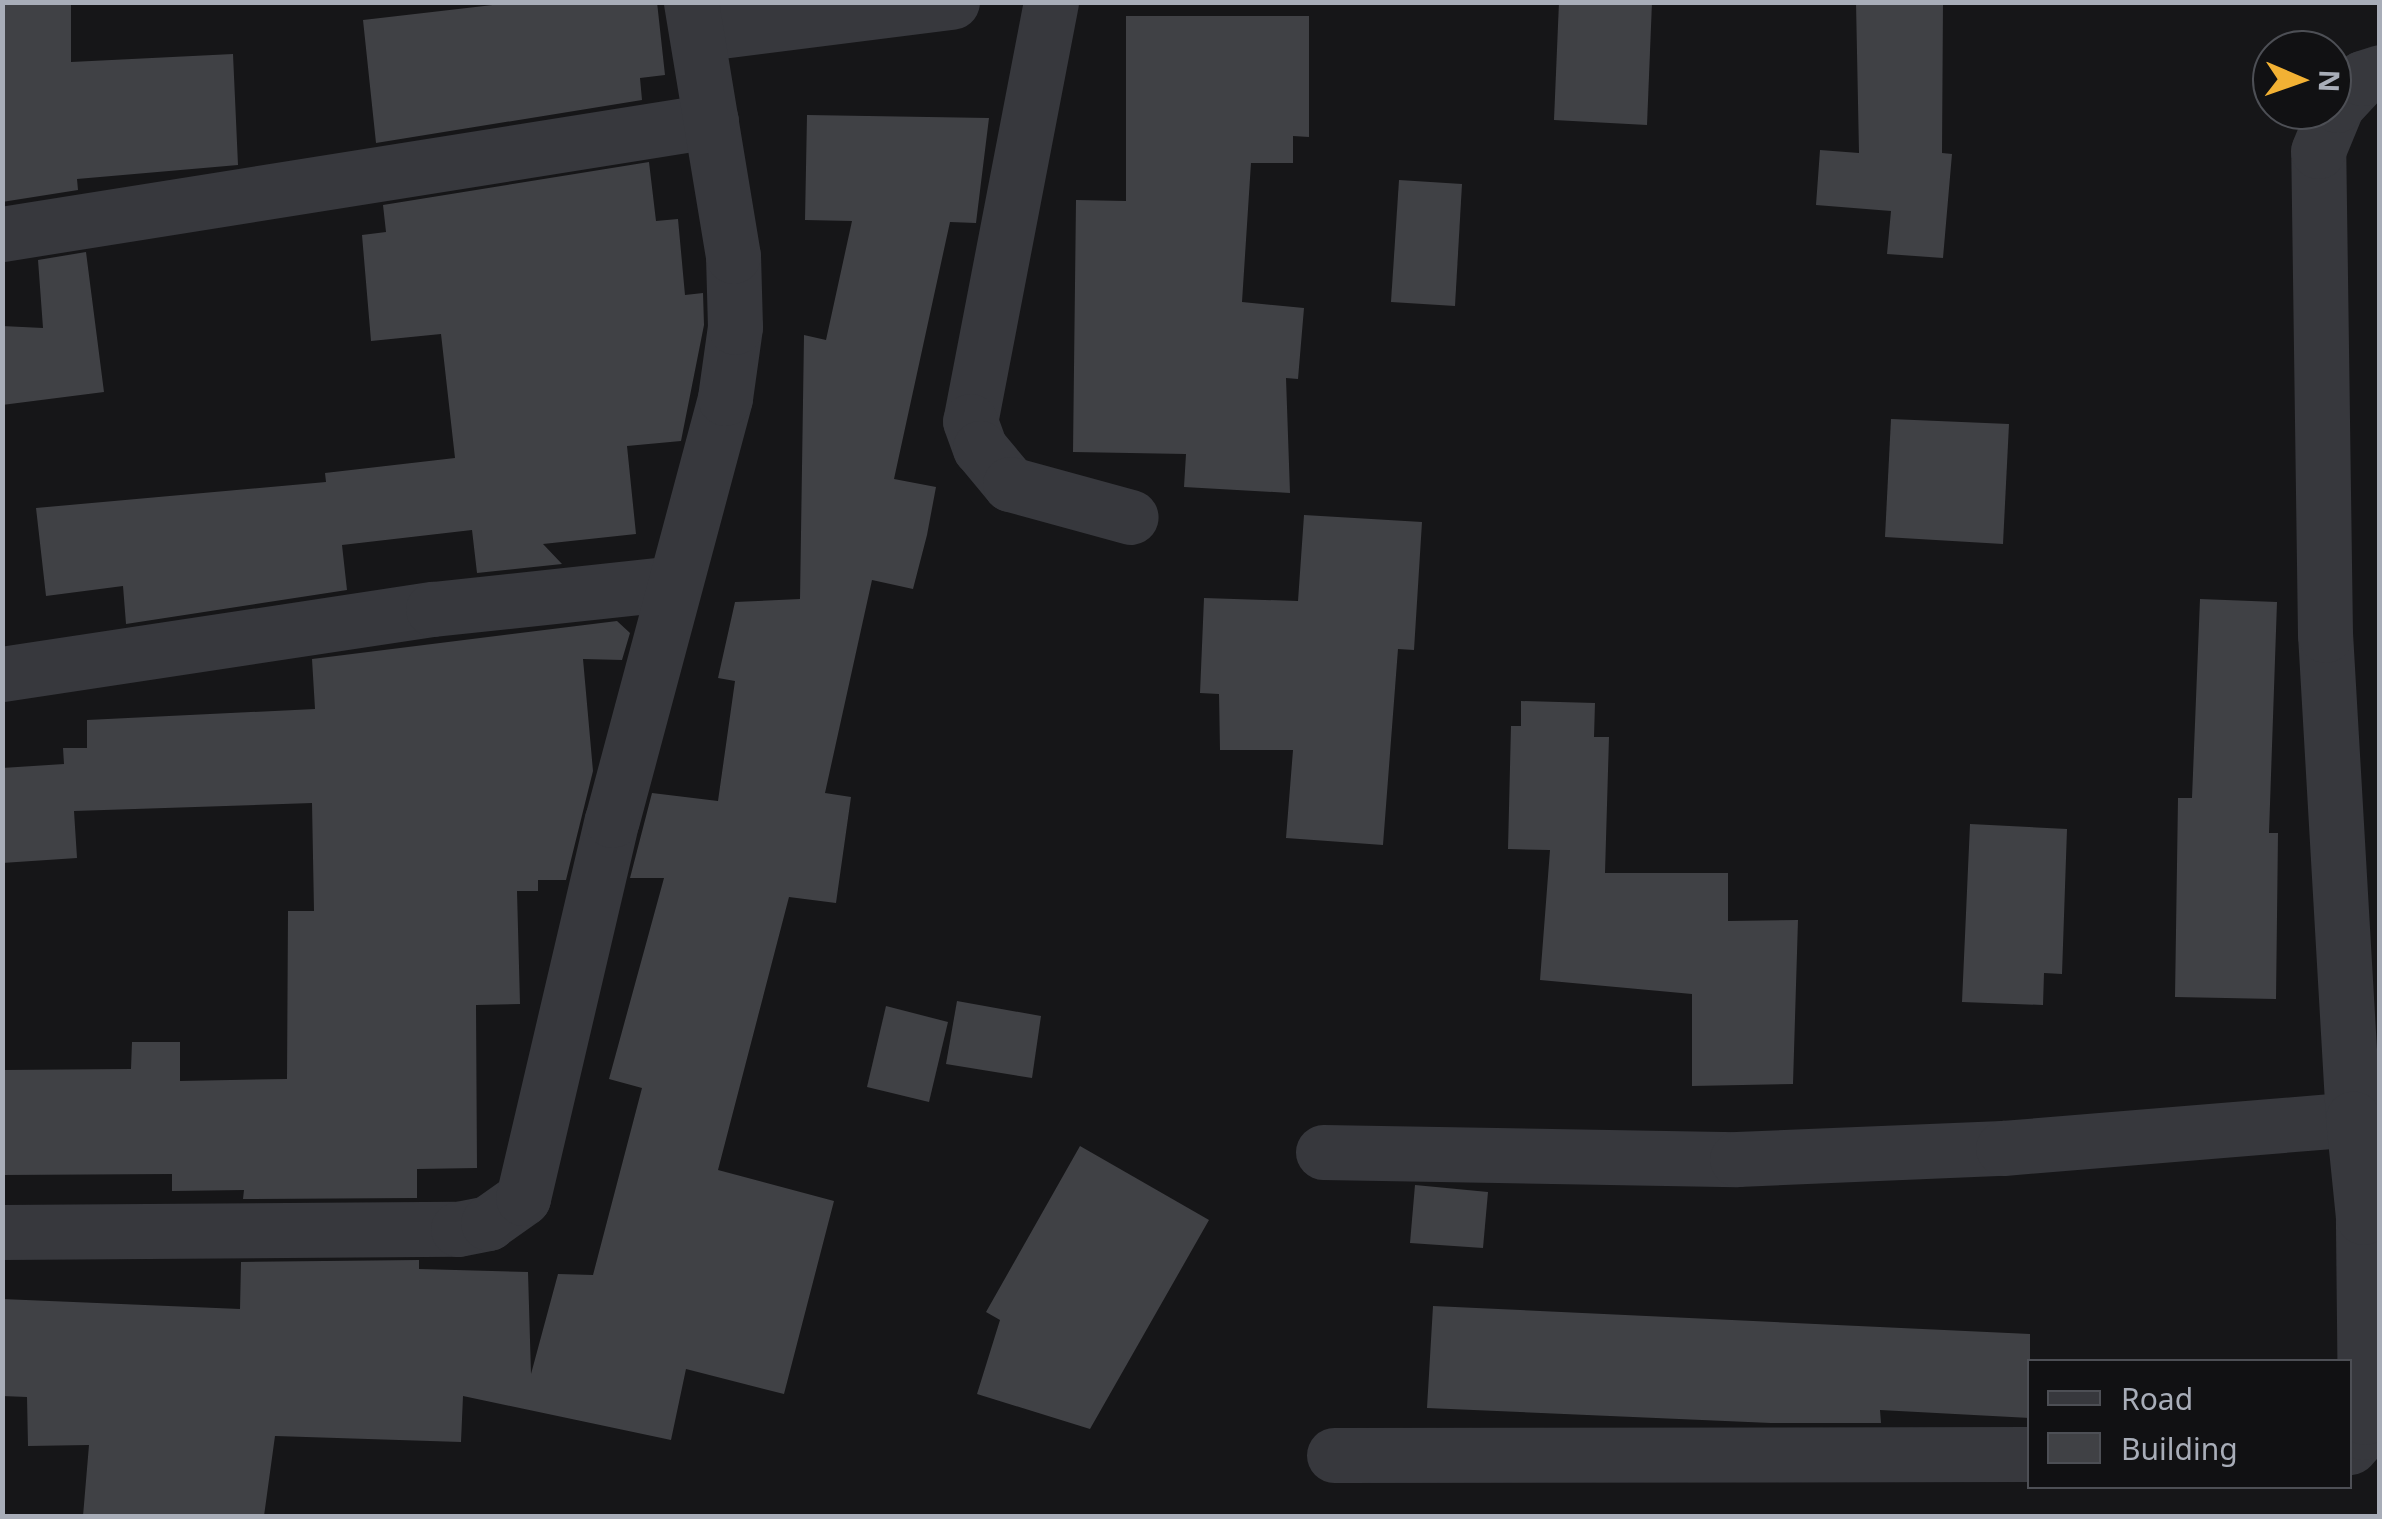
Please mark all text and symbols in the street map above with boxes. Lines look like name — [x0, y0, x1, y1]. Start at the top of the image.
north arrow — [2252, 30, 2352, 130]
text: N — [2311, 69, 2349, 93]
legend — [2027, 1359, 2352, 1489]
text: Road — [2121, 1378, 2193, 1419]
text: Building — [2121, 1428, 2238, 1469]

